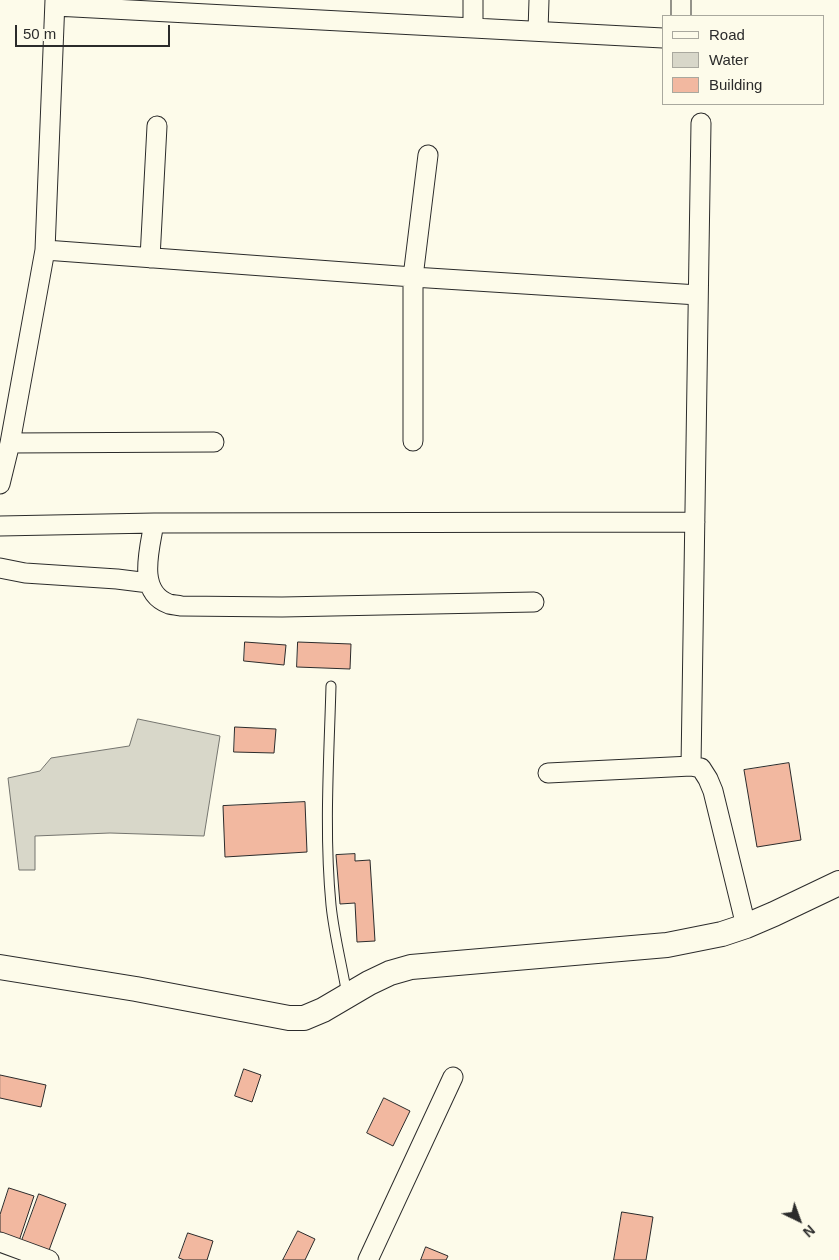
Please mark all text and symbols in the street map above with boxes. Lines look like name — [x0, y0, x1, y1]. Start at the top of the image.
scale bar — [18, 15, 172, 47]
legend — [662, 15, 824, 105]
text: 50 m — [23, 25, 56, 42]
text: Road — [709, 26, 745, 43]
text: Water — [709, 51, 748, 68]
text: Building — [709, 76, 762, 93]
north arrow — [774, 1195, 824, 1245]
text: N — [800, 1222, 818, 1240]

